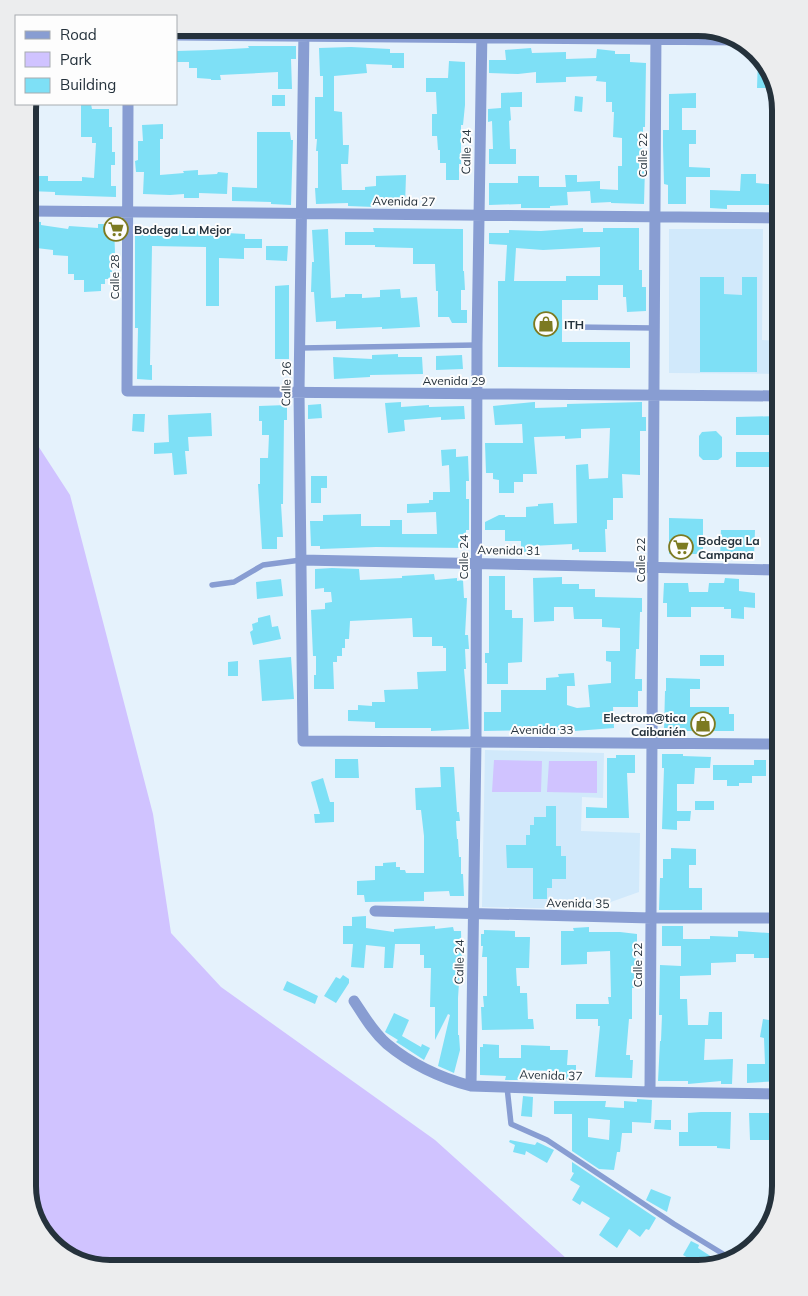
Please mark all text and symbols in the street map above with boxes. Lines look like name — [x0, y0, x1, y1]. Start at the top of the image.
legend — [15, 15, 178, 105]
text: Road — [60, 25, 97, 44]
text: Park — [60, 50, 92, 69]
text: Building — [60, 75, 116, 94]
street label: Calle 24 — [458, 129, 474, 175]
street label: Calle 22 — [635, 133, 650, 177]
street label: Avenida 27 — [372, 193, 436, 209]
supermarket icon: Bodega La Mejor — [103, 216, 129, 242]
place label: Bodega La Mejor — [134, 222, 231, 237]
street label: Calle 28 — [107, 255, 122, 299]
shop icon: ITH — [533, 311, 559, 337]
place label: ITH — [564, 317, 584, 332]
street label: Calle 26 — [278, 361, 294, 407]
street label: Avenida 29 — [422, 373, 486, 388]
place label: Bodega La Campana — [698, 533, 760, 562]
supermarket icon: Bodega La Campana — [668, 534, 694, 560]
street label: Calle 24 — [456, 535, 471, 579]
street label: Calle 22 — [633, 538, 648, 582]
street label: Avenida 31 — [477, 542, 541, 558]
place label: Electrom@tica Caibarién — [603, 710, 686, 739]
shop icon: Electrom@tica Caibarién — [690, 711, 716, 737]
street label: Avenida 33 — [510, 722, 574, 737]
street label: Avenida 35 — [546, 895, 610, 911]
street label: Calle 24 — [451, 939, 467, 985]
street label: Calle 22 — [630, 943, 645, 987]
street label: Avenida 37 — [519, 1066, 583, 1084]

